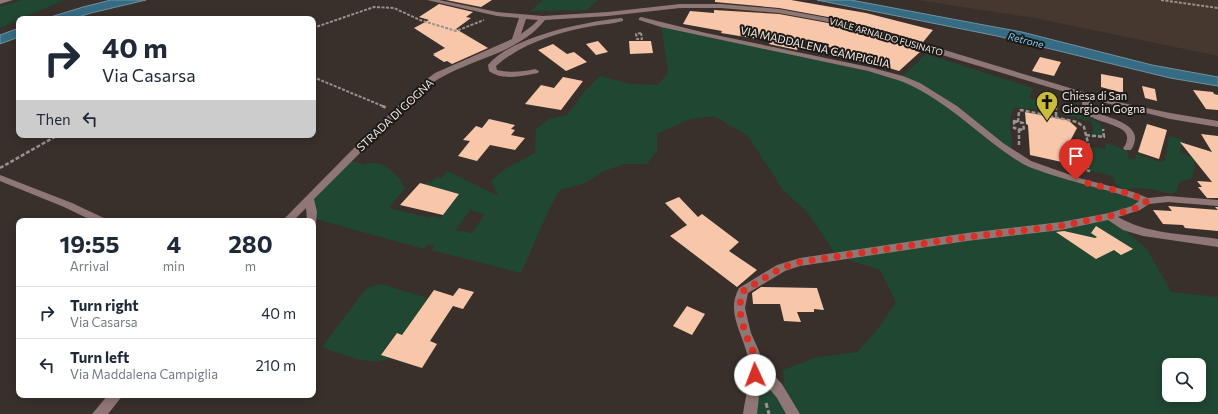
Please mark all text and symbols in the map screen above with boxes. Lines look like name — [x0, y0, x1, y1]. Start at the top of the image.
street label: VIALE ARNALDO FUSINATO — [828, 15, 944, 58]
street label: VIA MADDALENA CAMPIGLIA — [739, 23, 892, 70]
text: 40 m — [102, 30, 168, 64]
water label: Retrone — [1007, 30, 1046, 50]
icon: right — [36, 32, 88, 84]
text: Via Casarsa — [102, 64, 196, 86]
street label: STRADA DI GOGNA — [354, 75, 436, 154]
church icon: Chiesa di San Giorgio in Gogna — [1034, 89, 1060, 122]
place label: Chiesa di San Giorgio in Gogna — [1062, 89, 1145, 115]
icon: left — [79, 108, 101, 130]
text: Then — [36, 110, 71, 128]
pin — [1059, 139, 1093, 180]
icon: arrive — [1065, 145, 1087, 167]
text: 19:55 — [59, 229, 119, 258]
text: 4 — [166, 229, 181, 258]
text: 280 — [228, 229, 273, 258]
text: Arrival — [70, 258, 109, 274]
text: min — [163, 258, 185, 274]
text: m — [245, 258, 256, 274]
text: Turn right — [70, 296, 139, 314]
icon: right — [36, 302, 58, 324]
text: 40 m — [261, 304, 296, 322]
text: Via Casarsa — [70, 314, 138, 330]
text: Turn left — [70, 348, 129, 366]
icon: left — [36, 354, 58, 376]
position arrow — [734, 354, 776, 396]
text: 210 m — [256, 356, 296, 374]
map controls — [1162, 358, 1206, 402]
button: search — [1162, 358, 1206, 402]
text: Via Maddalena Campiglia — [70, 366, 218, 382]

